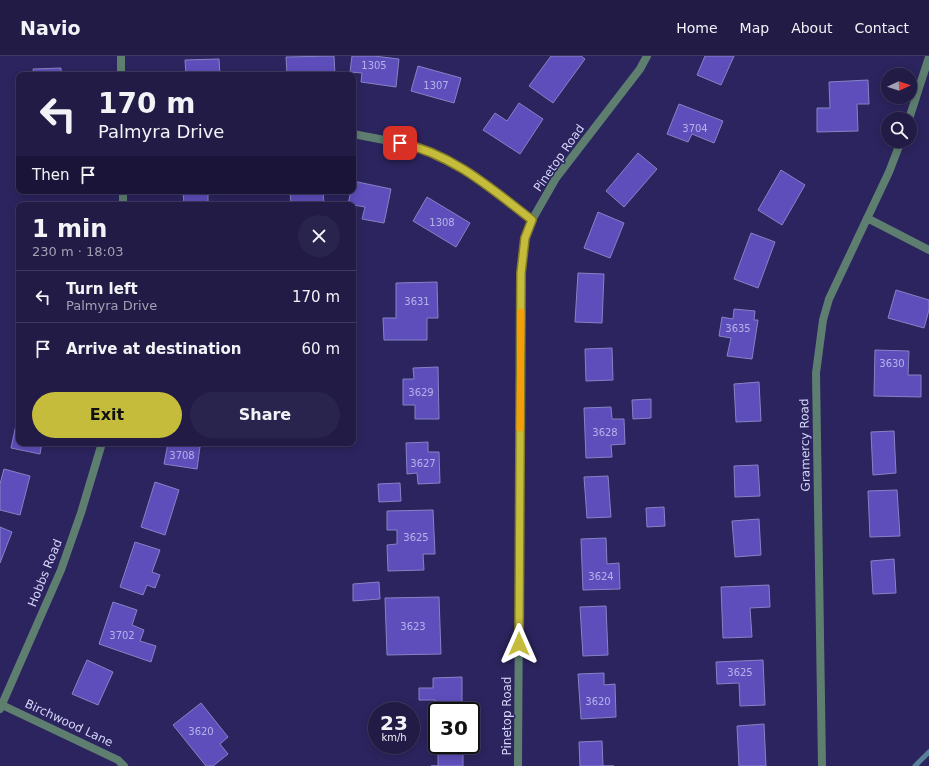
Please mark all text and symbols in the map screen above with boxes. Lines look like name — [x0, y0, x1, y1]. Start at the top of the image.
text: Navio — [20, 17, 81, 39]
text: Home — [676, 20, 718, 36]
text: Map — [740, 20, 769, 36]
text: About — [791, 20, 833, 36]
text: Contact — [855, 20, 909, 36]
house number: 1305 — [361, 60, 387, 71]
north arrow — [881, 68, 917, 104]
map controls — [881, 68, 917, 148]
house number: 1307 — [423, 80, 449, 91]
text: 170 m — [98, 87, 195, 120]
icon: left — [32, 88, 84, 140]
button: search — [881, 112, 917, 148]
text: Palmyra Drive — [98, 121, 224, 142]
street label: Pinetop Road — [531, 122, 587, 194]
house number: 3704 — [682, 123, 708, 134]
pin — [383, 126, 417, 160]
icon: arrive — [389, 132, 411, 154]
icon: arrive — [77, 164, 99, 186]
text: Then — [32, 166, 69, 184]
text: 1 min — [32, 215, 107, 243]
button: close — [298, 215, 340, 257]
house number: 1308 — [429, 217, 455, 228]
text: 230 m · 18:03 — [32, 244, 123, 259]
text: Turn left — [66, 280, 138, 298]
icon: left — [32, 286, 54, 308]
text: 170 m — [292, 288, 340, 306]
house number: 3631 — [404, 296, 430, 307]
text: Palmyra Drive — [66, 298, 157, 313]
house number: 3635 — [725, 323, 751, 334]
icon: arrive — [32, 338, 54, 360]
text: Arrive at destination — [66, 340, 241, 358]
text: 60 m — [302, 340, 340, 358]
house number: 3630 — [879, 358, 905, 369]
house number: 3629 — [408, 387, 434, 398]
button: Exit — [32, 392, 182, 438]
button: Share — [190, 392, 340, 438]
street label: Gramercy Road — [797, 398, 813, 492]
house number: 3628 — [592, 427, 618, 438]
house number: 3708 — [169, 450, 195, 461]
house number: 3627 — [410, 458, 436, 469]
house number: 3625 — [403, 532, 429, 543]
street label: Hobbs Road — [25, 537, 65, 609]
house number: 3624 — [588, 571, 614, 582]
house number: 3623 — [400, 621, 426, 632]
position arrow — [498, 623, 540, 665]
house number: 3702 — [109, 630, 135, 641]
house number: 3625 — [727, 667, 753, 678]
street label: Pinetop Road — [500, 677, 514, 755]
street label: Birchwood Lane — [23, 696, 115, 750]
house number: 3620 — [585, 696, 611, 707]
speed limit sign: 30 — [428, 702, 480, 754]
text: 23 — [380, 711, 408, 735]
house number: 3620 — [188, 726, 214, 737]
text: km/h — [381, 732, 407, 743]

